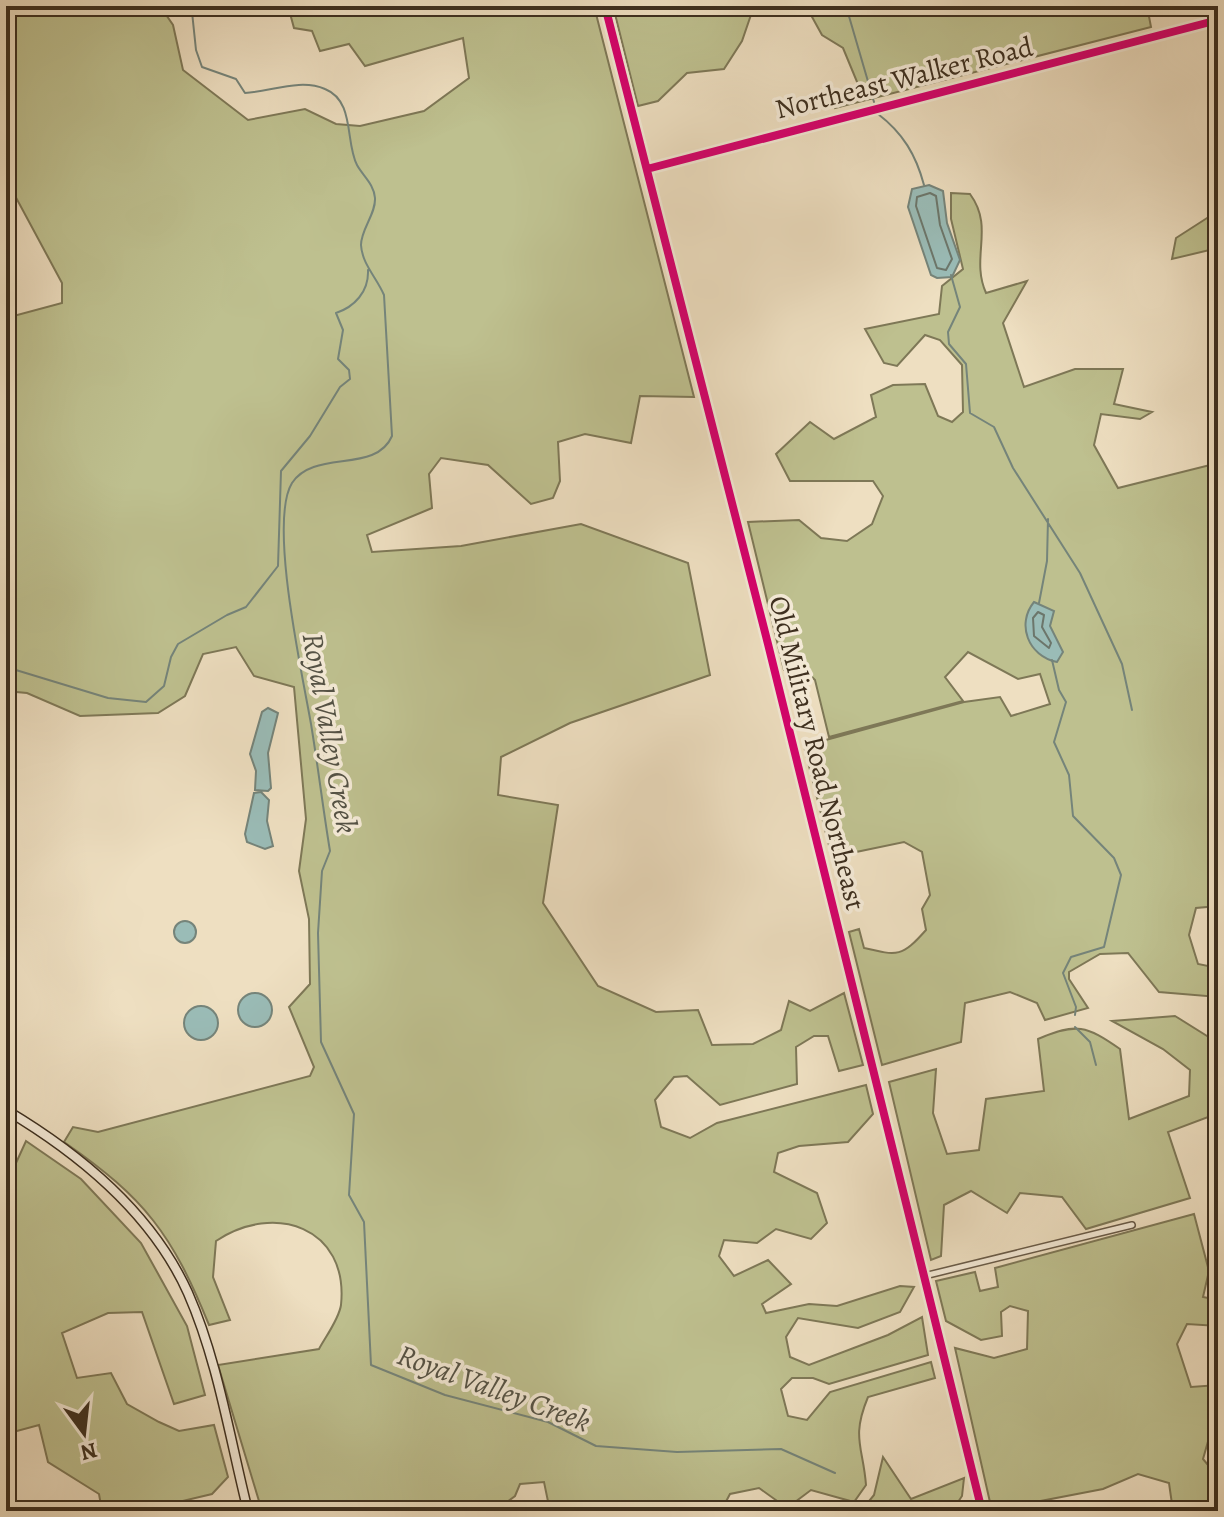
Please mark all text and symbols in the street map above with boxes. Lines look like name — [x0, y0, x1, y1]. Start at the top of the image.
street label: Northeast Walker Road — [771, 27, 1038, 128]
street label: Old Military Road Northeast — [760, 592, 874, 914]
water label: Royal Valley Creek — [293, 630, 367, 836]
water label: Royal Valley Creek — [392, 1335, 596, 1441]
north arrow — [44, 1393, 124, 1473]
text: N — [77, 1435, 101, 1468]

